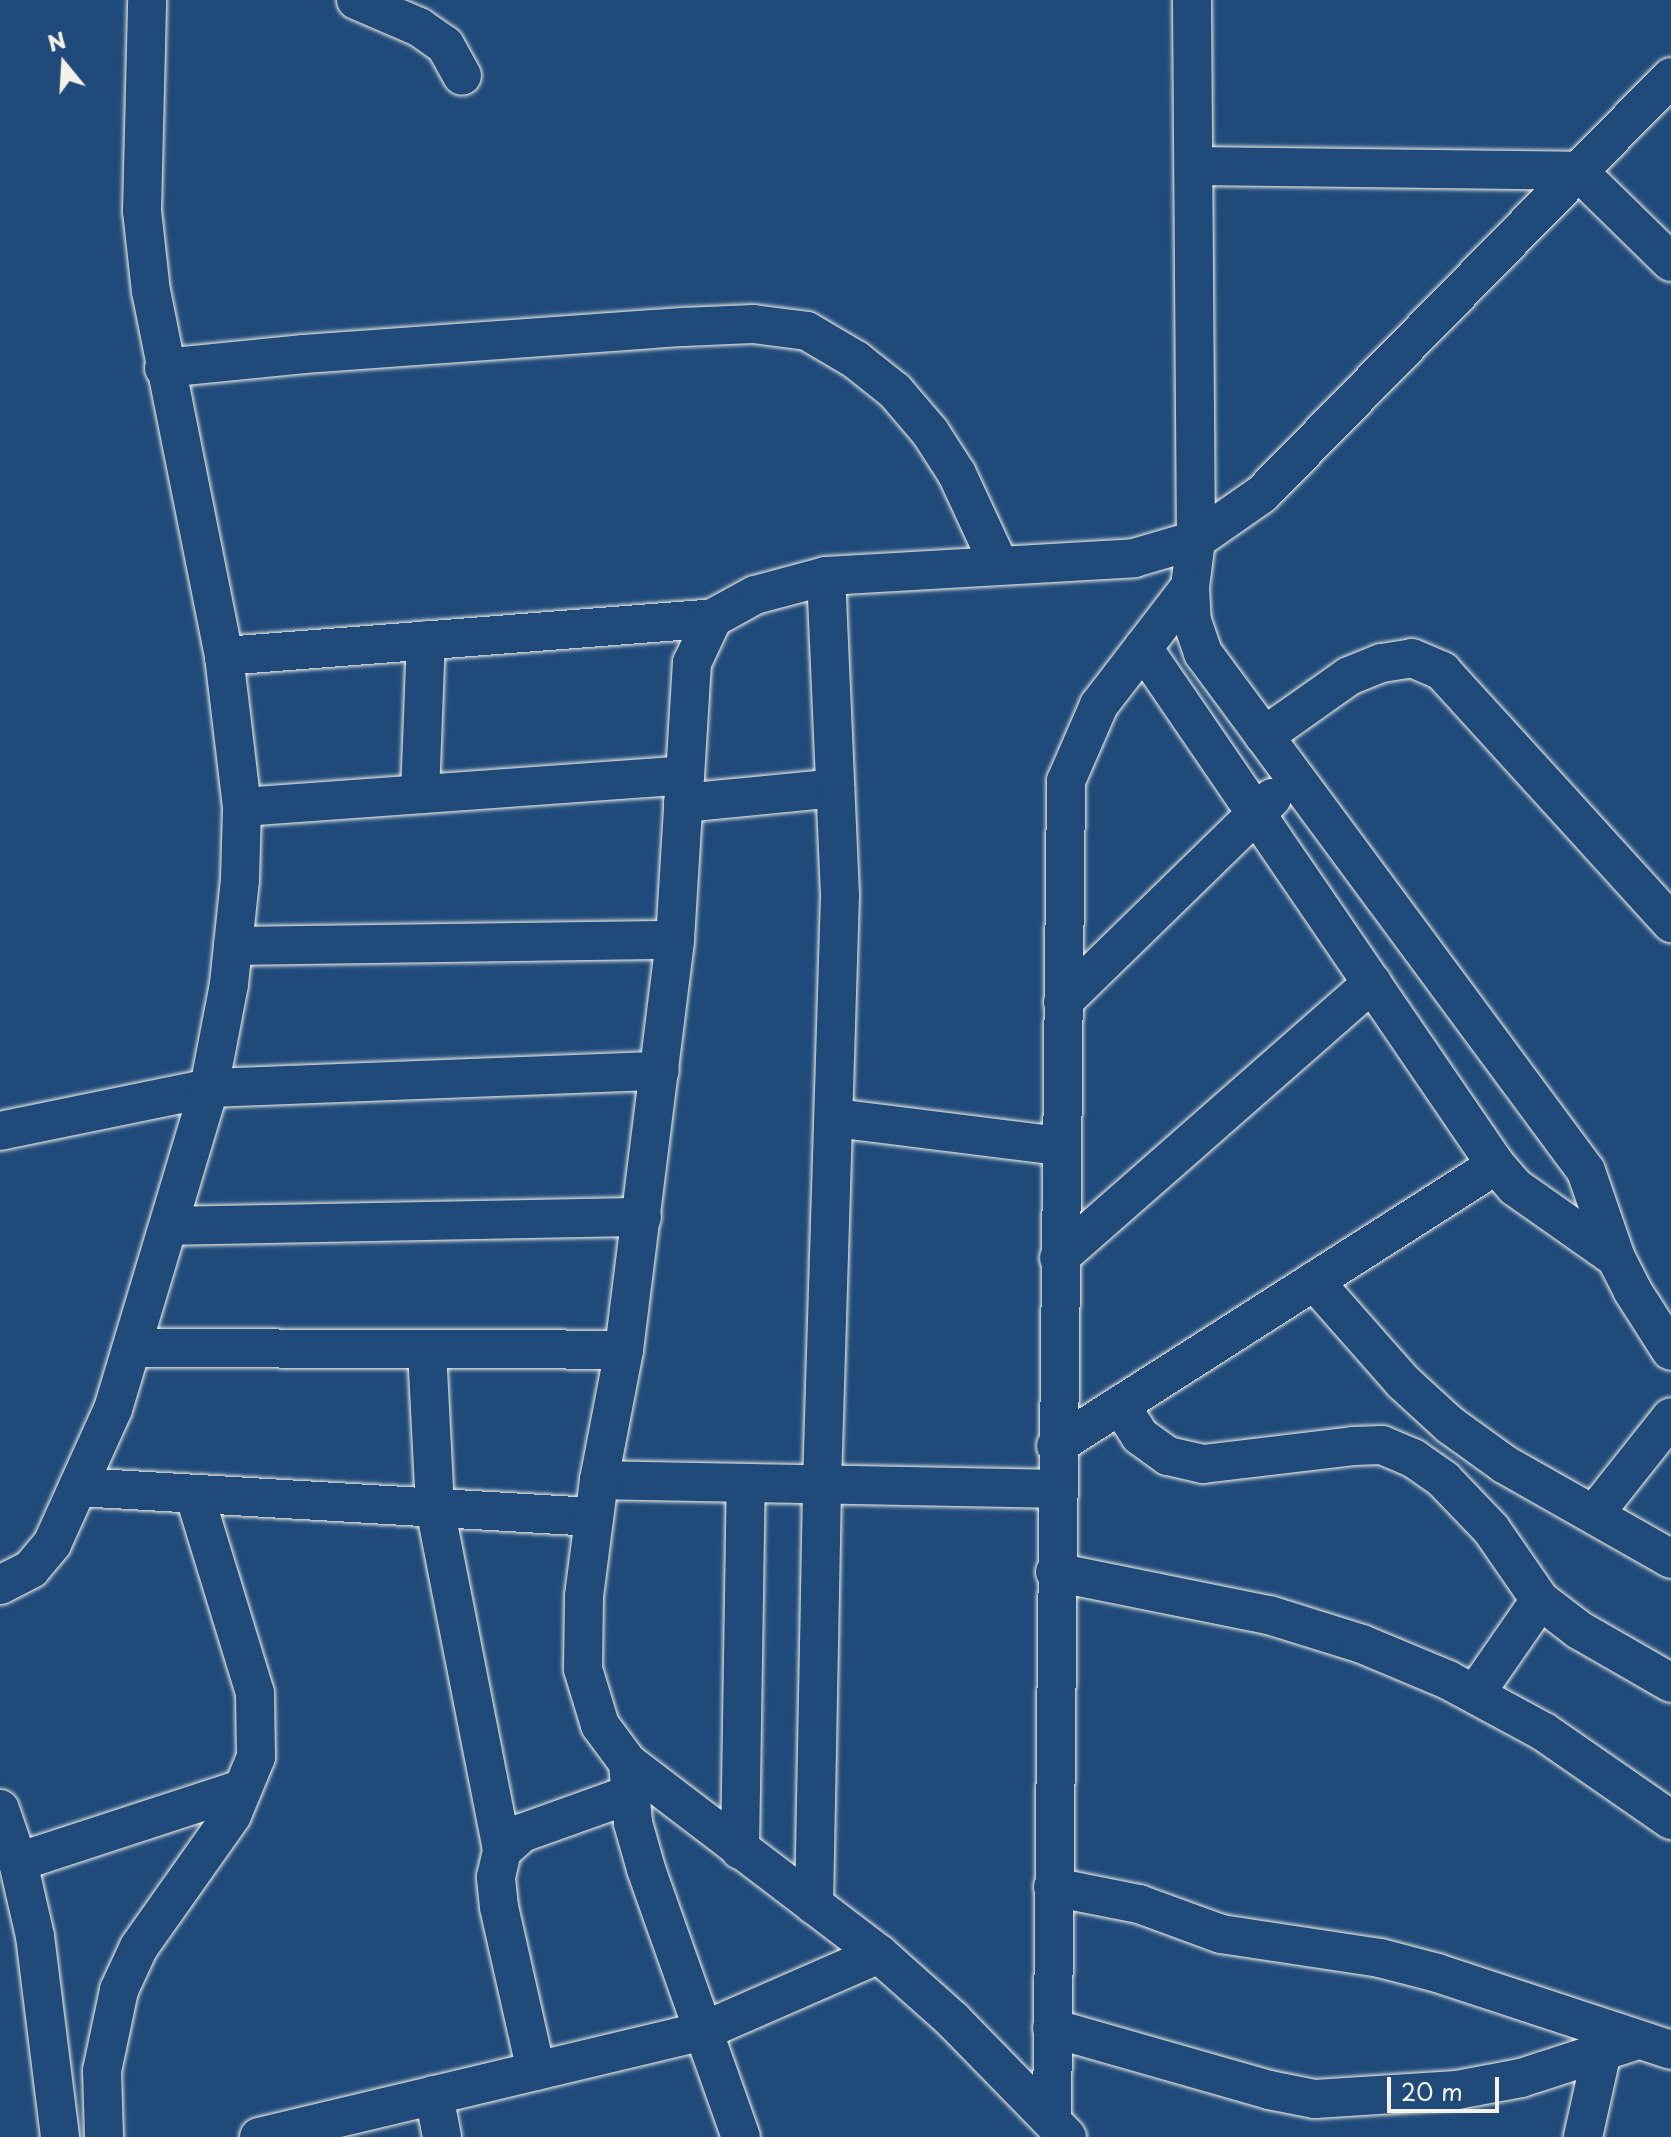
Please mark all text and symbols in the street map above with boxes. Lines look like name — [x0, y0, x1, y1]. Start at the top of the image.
text: N — [43, 22, 70, 59]
north arrow — [24, 24, 104, 104]
scale bar — [1391, 2061, 1503, 2111]
text: 20 m — [1401, 2073, 1463, 2109]

